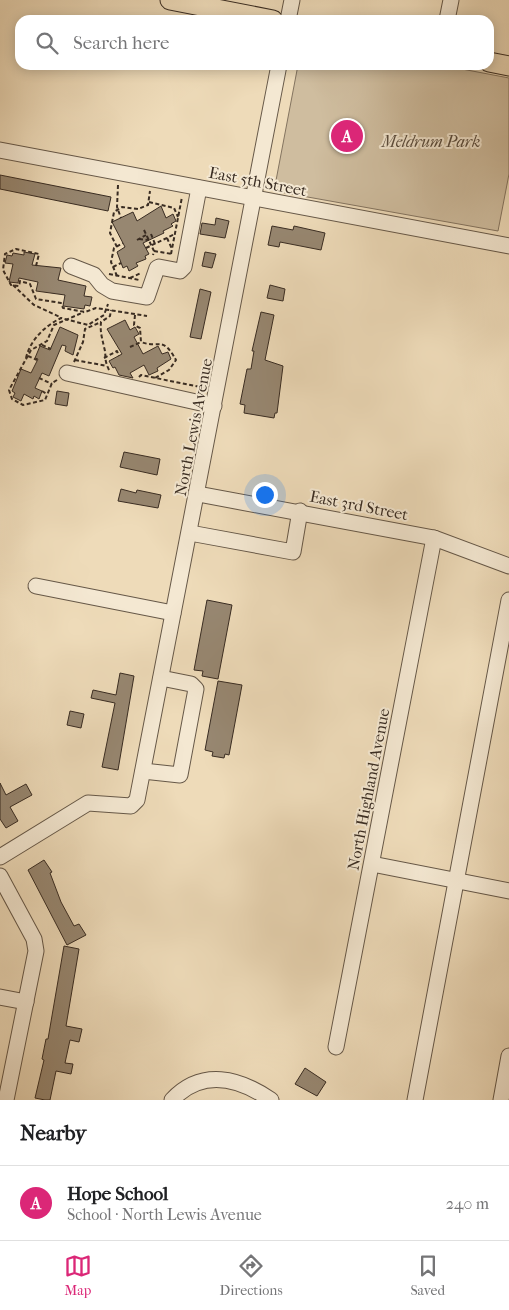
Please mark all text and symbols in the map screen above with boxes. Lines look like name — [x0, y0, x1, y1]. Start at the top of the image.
search box — [15, 15, 494, 70]
icon: search — [33, 29, 61, 57]
text: Search here — [73, 32, 169, 54]
pin: A — [331, 117, 363, 155]
park label: Meldrum Park — [381, 132, 480, 151]
street label: East 5th Street — [207, 163, 309, 200]
street label: North Lewis Avenue — [171, 356, 216, 498]
your location — [252, 482, 278, 508]
street label: East 3rd Street — [308, 487, 410, 524]
street label: North Highland Avenue — [343, 706, 394, 872]
text: Nearby — [20, 1121, 86, 1145]
text: Hope School — [67, 1183, 168, 1205]
text: A — [31, 1194, 41, 1213]
text: 240 m — [446, 1194, 489, 1213]
text: School · North Lewis Avenue — [67, 1205, 262, 1224]
tab: Map — [64, 1252, 92, 1299]
tab: Directions — [220, 1252, 283, 1299]
tab: Saved — [410, 1252, 445, 1299]

